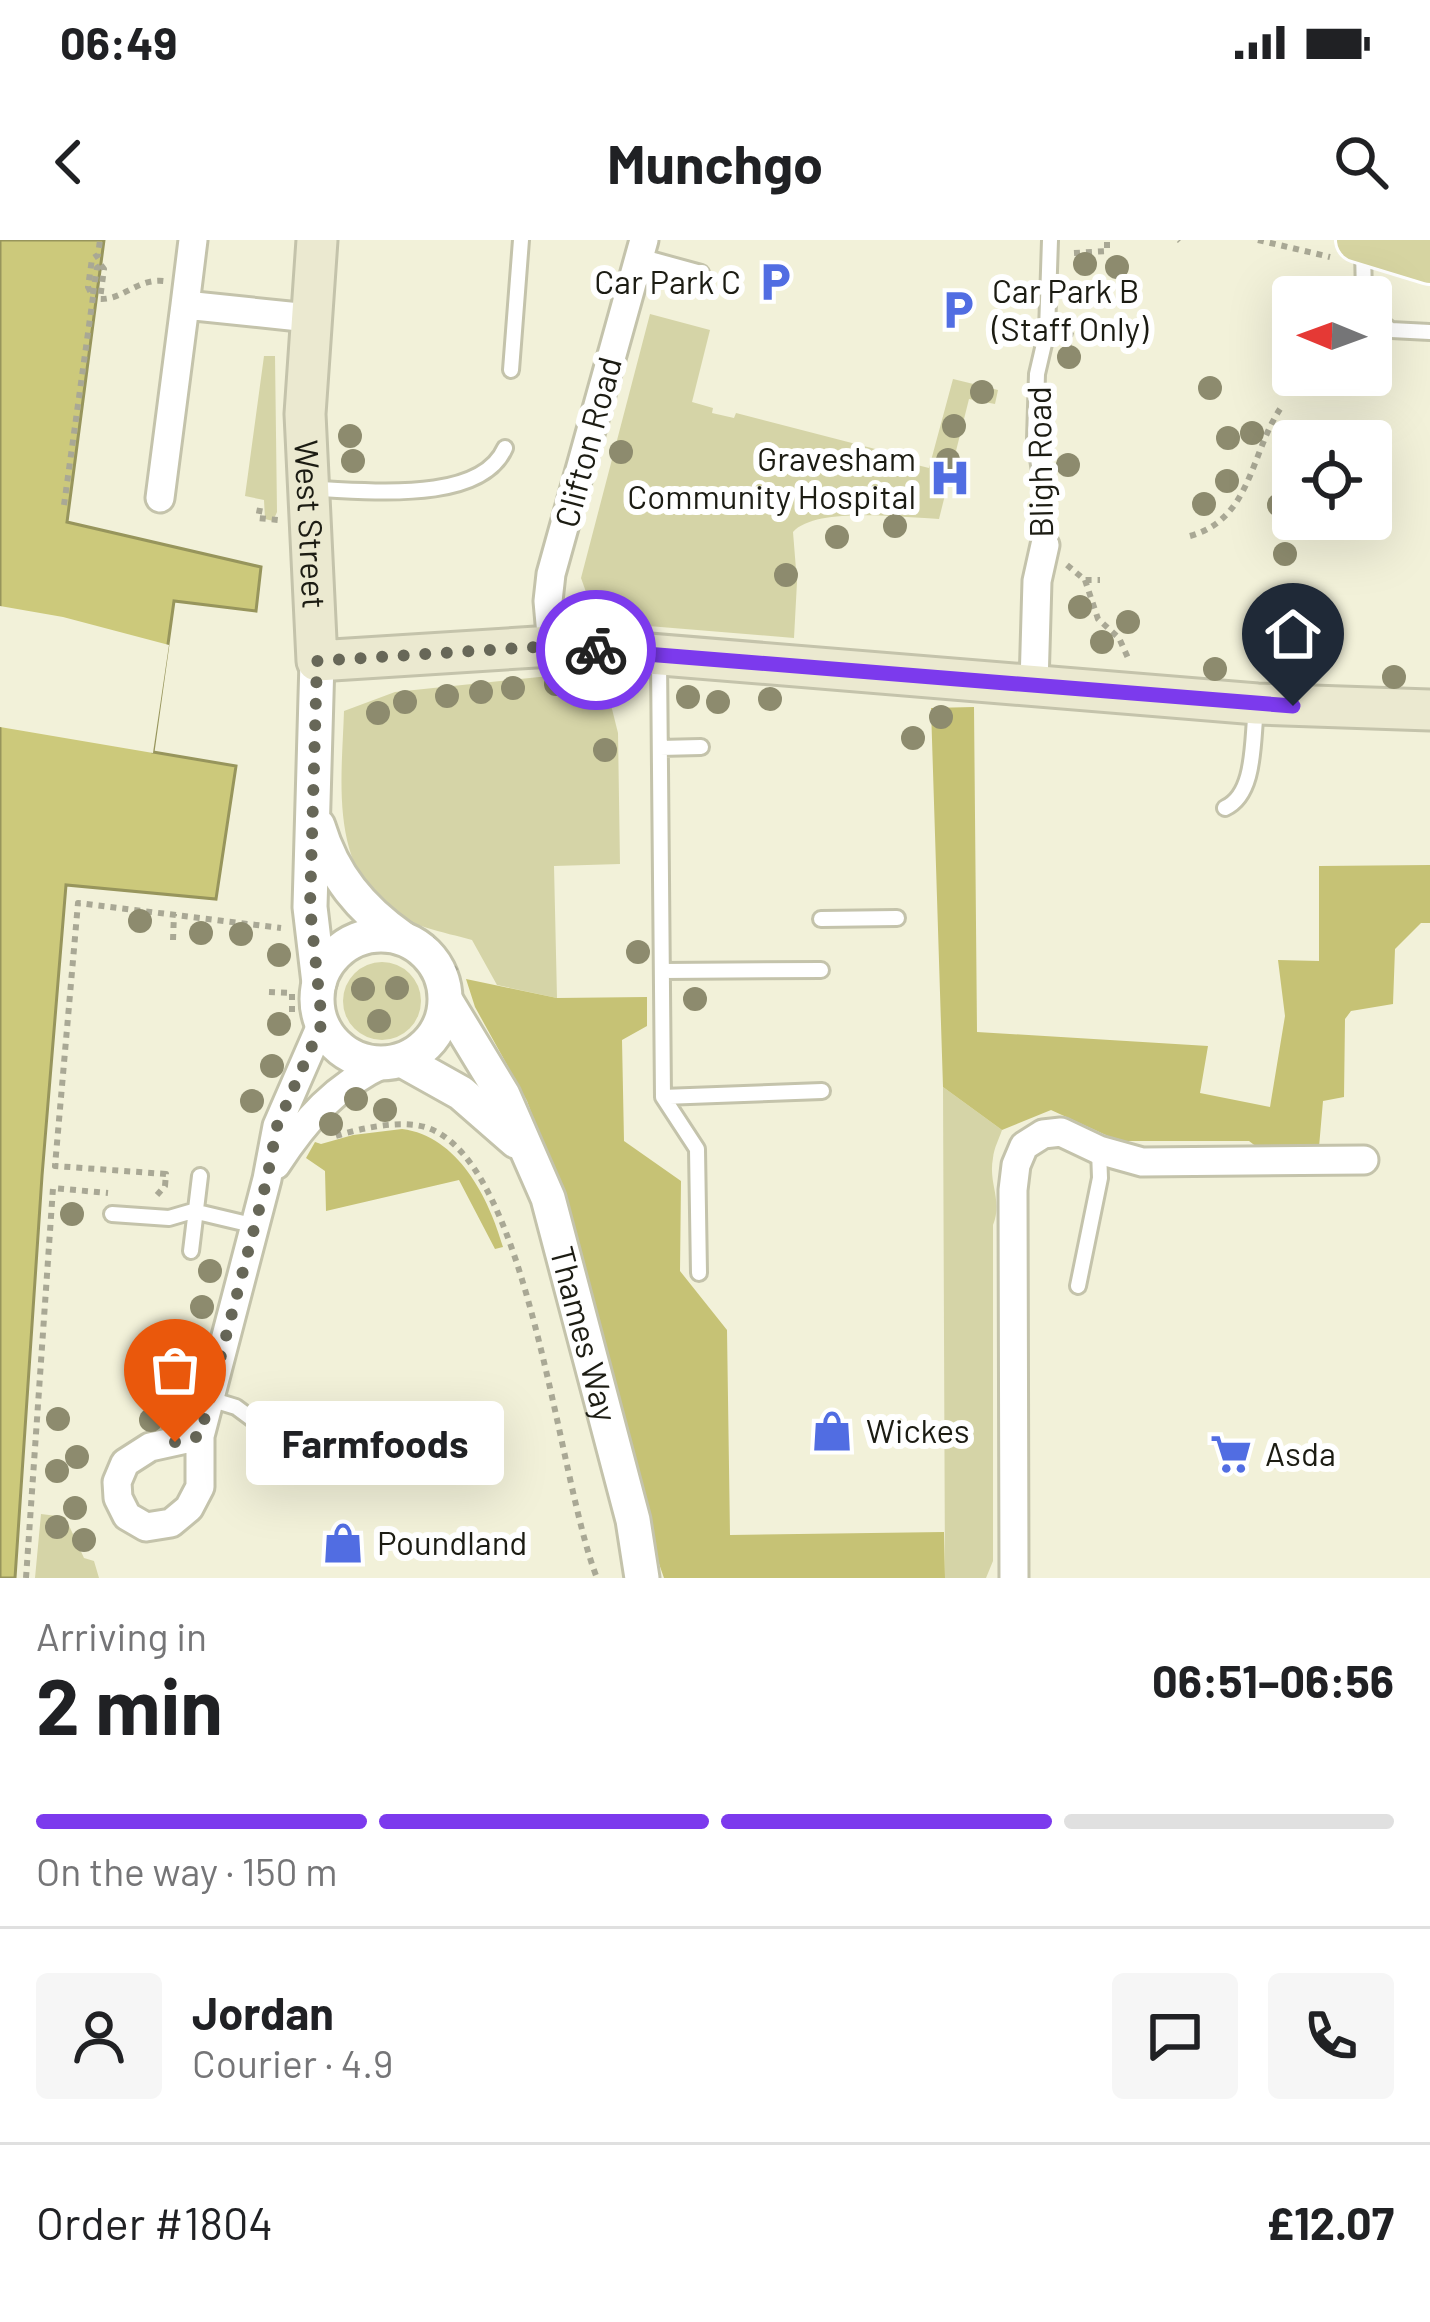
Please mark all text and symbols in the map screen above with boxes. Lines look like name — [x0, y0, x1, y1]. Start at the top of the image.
text: 06:49 — [60, 15, 177, 69]
icon: back — [36, 129, 102, 195]
icon: search — [1328, 129, 1394, 195]
text: Munchgo — [607, 130, 823, 195]
parking icon: Car Park C — [752, 259, 798, 305]
place label: Car Park C — [594, 261, 741, 301]
place label: Car Park B (Staff Only) — [991, 270, 1149, 348]
north arrow — [1272, 276, 1392, 396]
map controls — [1272, 276, 1392, 540]
parking icon: Car Park B (Staff Only) — [935, 287, 981, 333]
street label: Clifton Road — [545, 352, 629, 531]
street label: Bligh Road — [1018, 386, 1060, 538]
button: locate — [1272, 420, 1392, 540]
place label: Gravesham Community Hospital — [627, 438, 916, 516]
street label: West Street — [287, 439, 335, 610]
hospital icon: Gravesham Community Hospital — [927, 455, 973, 501]
pin — [1242, 583, 1344, 706]
courier — [536, 590, 656, 710]
icon: home — [1260, 601, 1326, 667]
icon: bike — [563, 617, 629, 683]
street label: Thames Way — [543, 1242, 627, 1426]
pin — [124, 1319, 226, 1442]
icon: bag — [142, 1337, 208, 1403]
callout: Farmfoods — [247, 1400, 505, 1484]
shop icon: Wickes — [809, 1408, 855, 1454]
place label: Wickes — [866, 1410, 970, 1450]
text: Farmfoods — [281, 1419, 469, 1466]
supermarket icon: Asda — [1208, 1431, 1254, 1477]
place label: Asda — [1265, 1433, 1336, 1473]
shop icon: Poundland — [320, 1520, 366, 1566]
place label: Poundland — [377, 1522, 527, 1562]
text: Arriving in — [36, 1612, 207, 1659]
text: 06:51–06:56 — [1152, 1653, 1394, 1707]
text: 2 min — [36, 1657, 223, 1751]
text: On the way · 150 m — [36, 1847, 338, 1894]
button: person — [36, 1973, 162, 2099]
button: chat — [1112, 1973, 1238, 2099]
button: phone — [1268, 1973, 1394, 2099]
text: Jordan — [192, 1985, 334, 2039]
text: Courier · 4.9 — [192, 2039, 393, 2086]
text: Order #1804 — [36, 2195, 273, 2249]
text: £12.07 — [1266, 2195, 1394, 2249]

